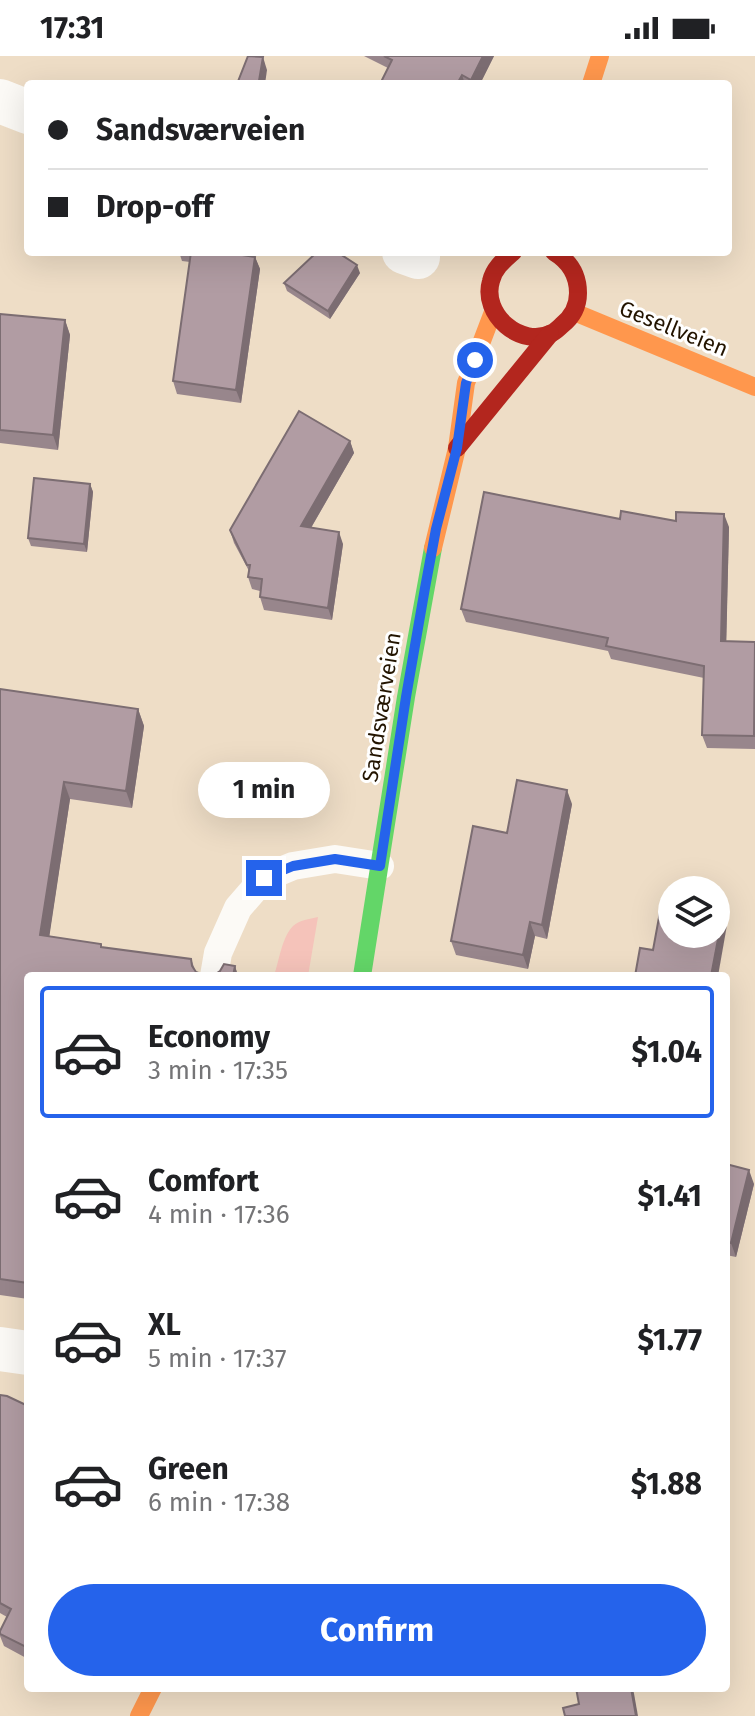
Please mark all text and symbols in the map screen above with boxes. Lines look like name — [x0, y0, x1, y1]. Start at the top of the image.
text: 17:31 — [40, 10, 105, 46]
text: Sandsværveien — [96, 112, 305, 148]
text: Drop-off — [96, 189, 213, 225]
street label: Gesellveien — [616, 294, 732, 362]
route start — [457, 342, 493, 378]
street label: Sandsværveien — [356, 630, 407, 784]
callout: 1 min — [198, 762, 330, 818]
text: 1 min — [233, 774, 295, 805]
route end — [246, 860, 282, 896]
map controls — [658, 876, 730, 948]
button: layers — [658, 876, 730, 948]
icon: car — [52, 1016, 124, 1088]
text: Economy — [148, 1019, 270, 1055]
text: $1.04 — [631, 1034, 702, 1070]
text: 3 min · 17:35 — [148, 1055, 288, 1086]
icon: car — [52, 1160, 124, 1232]
text: Comfort — [148, 1163, 259, 1199]
text: $1.41 — [637, 1178, 702, 1214]
text: 4 min · 17:36 — [148, 1199, 290, 1230]
icon: car — [52, 1304, 124, 1376]
text: XL — [148, 1307, 181, 1343]
text: $1.77 — [637, 1322, 702, 1358]
text: 5 min · 17:37 — [148, 1343, 286, 1374]
icon: car — [52, 1448, 124, 1520]
text: Green — [148, 1451, 229, 1487]
text: $1.88 — [631, 1466, 702, 1502]
text: 6 min · 17:38 — [148, 1487, 290, 1518]
button: Confirm — [48, 1584, 706, 1676]

